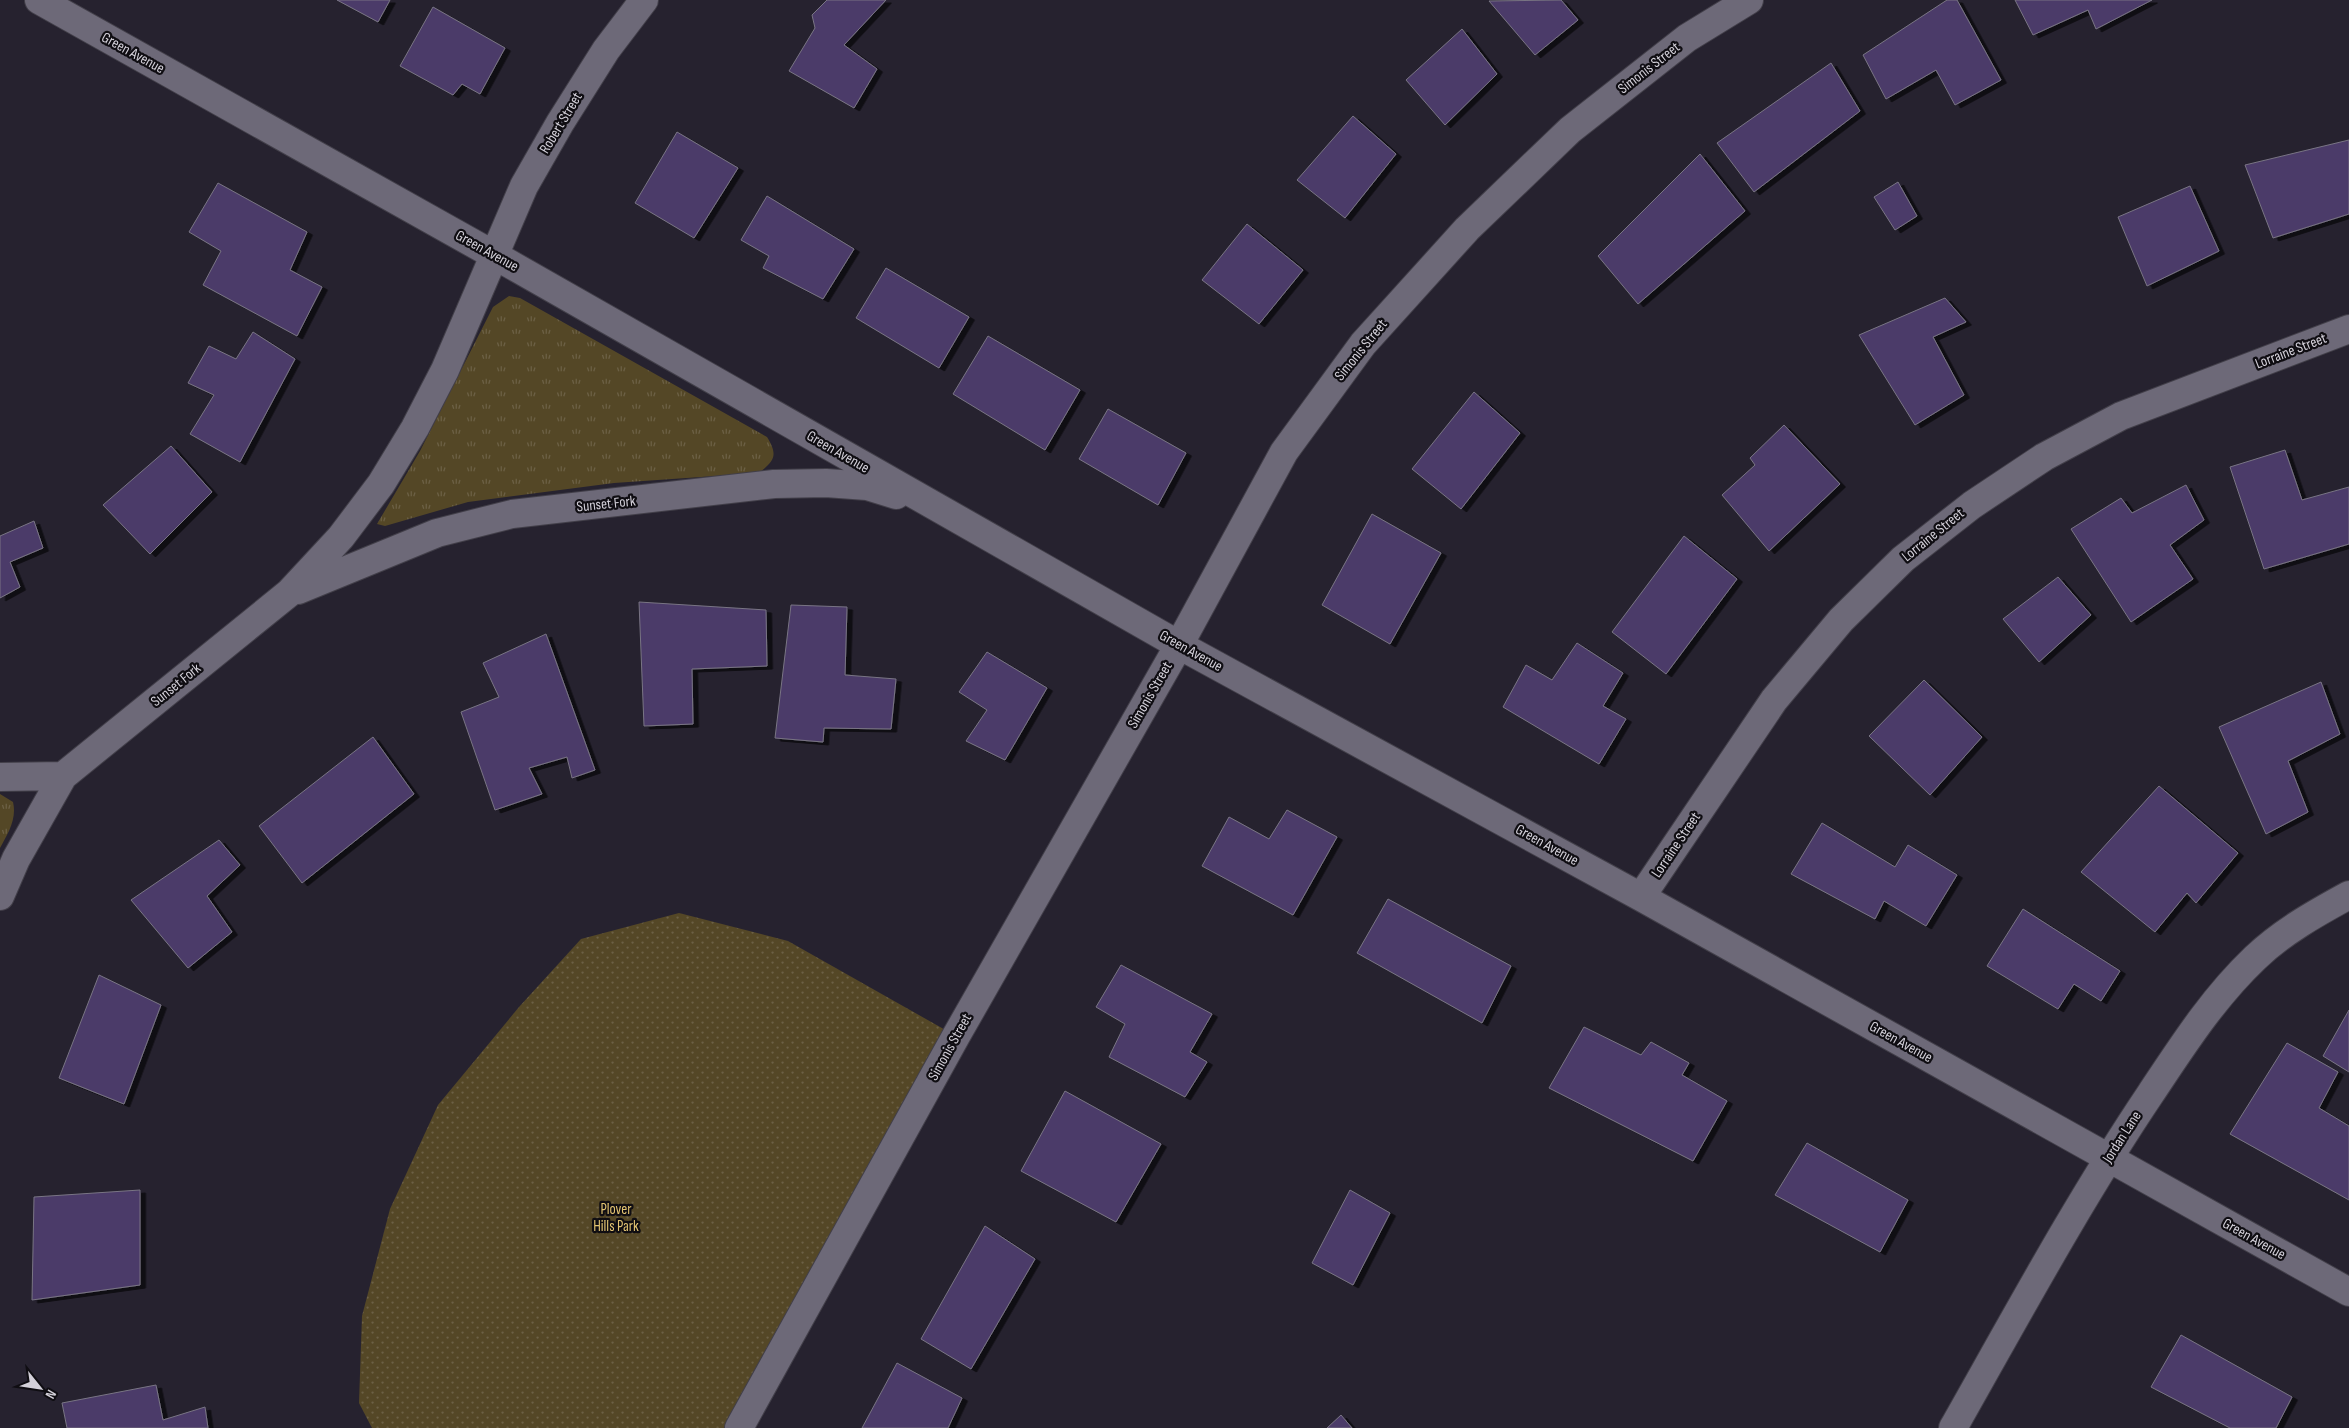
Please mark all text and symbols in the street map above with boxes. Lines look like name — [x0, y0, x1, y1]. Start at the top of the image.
street label: Green Avenue — [98, 28, 168, 78]
street label: Simonis Street — [1614, 38, 1684, 98]
street label: Robert Street — [535, 88, 587, 157]
street label: Green Avenue — [452, 226, 522, 276]
street label: Simonis Street — [1330, 315, 1392, 385]
street label: Lorraine Street — [2253, 329, 2330, 373]
street label: Green Avenue — [803, 426, 873, 478]
street label: Sunset Fork — [576, 491, 637, 517]
street label: Lorraine Street — [1898, 504, 1968, 566]
street label: Green Avenue — [1156, 626, 1226, 676]
street label: Simonis Street — [1123, 658, 1177, 732]
street label: Sunset Fork — [147, 659, 205, 711]
street label: Lorraine Street — [1647, 808, 1705, 881]
street label: Green Avenue — [1512, 820, 1582, 870]
street label: Simonis Street — [924, 1010, 976, 1084]
street label: Green Avenue — [1866, 1017, 1936, 1067]
street label: Jordan Lane — [2098, 1108, 2146, 1167]
park label: Plover Hills Park — [593, 1200, 639, 1236]
street label: Green Avenue — [2219, 1214, 2289, 1264]
north arrow — [15, 1363, 65, 1413]
text: N — [42, 1387, 60, 1402]

